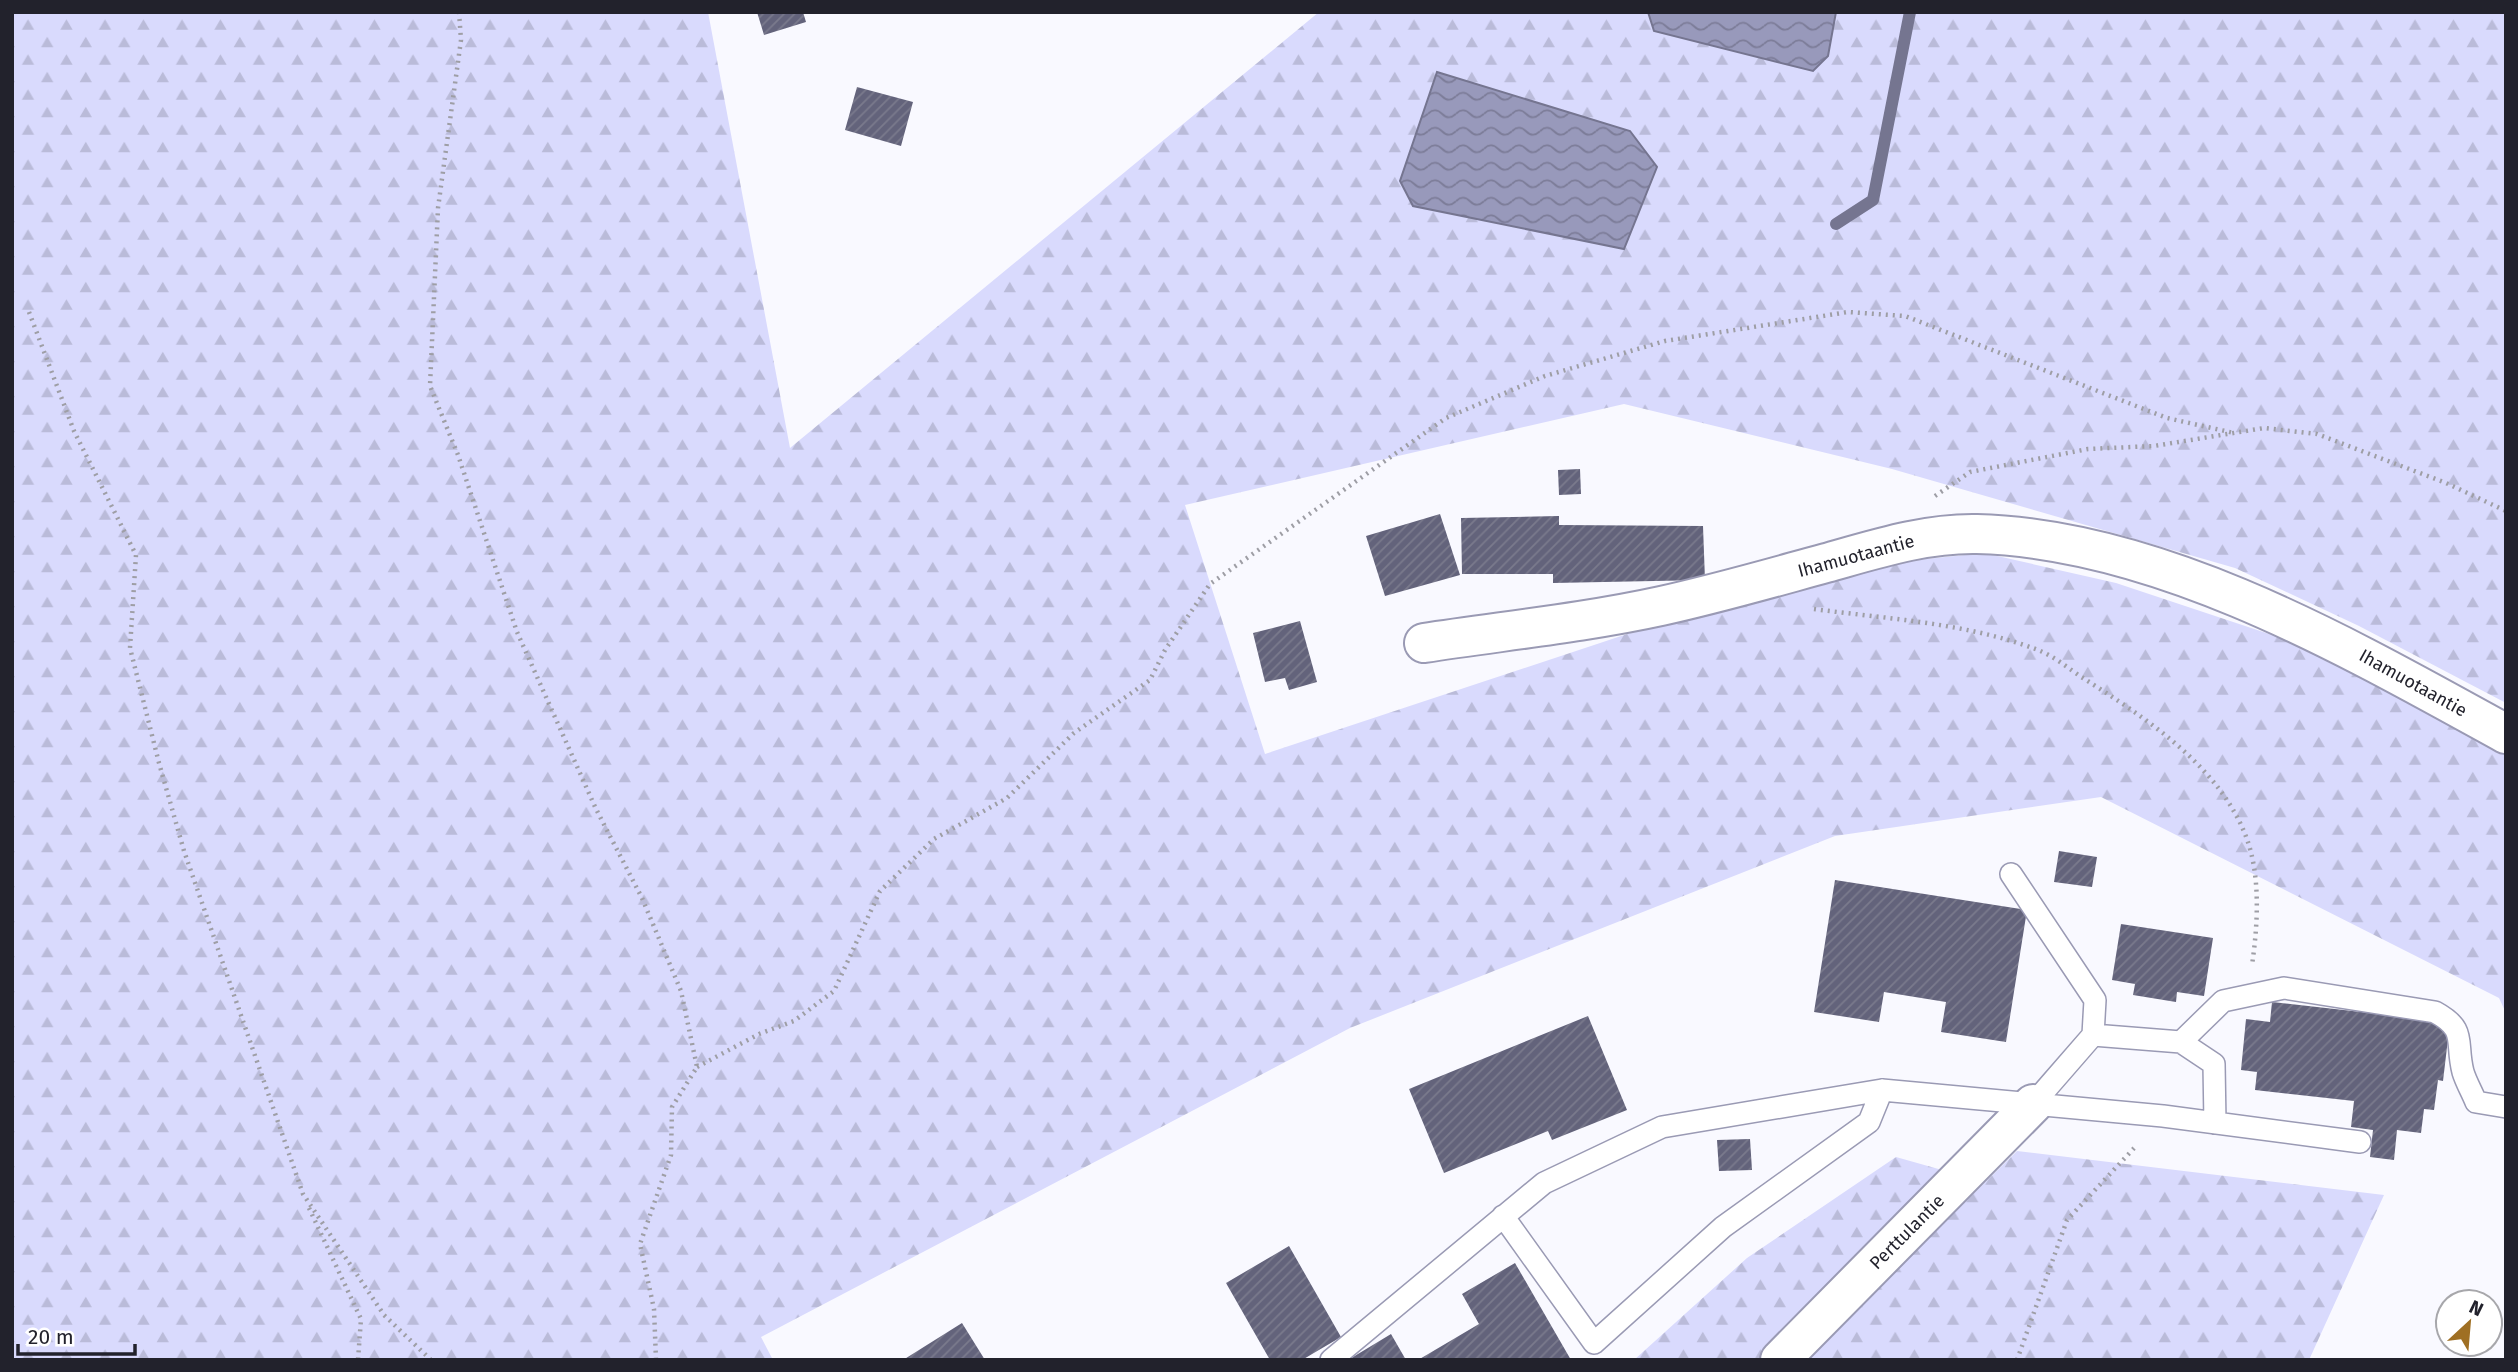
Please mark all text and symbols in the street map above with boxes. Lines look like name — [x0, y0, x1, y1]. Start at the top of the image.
street label: Ihamuotaantie — [1795, 530, 1917, 582]
street label: Ihamuotaantie — [2355, 644, 2471, 722]
street label: Perttulantie — [1865, 1190, 1949, 1274]
north arrow — [2434, 1288, 2504, 1358]
text: N — [2466, 1295, 2487, 1321]
scale bar — [18, 1312, 135, 1356]
text: 20 m — [28, 1324, 74, 1350]

